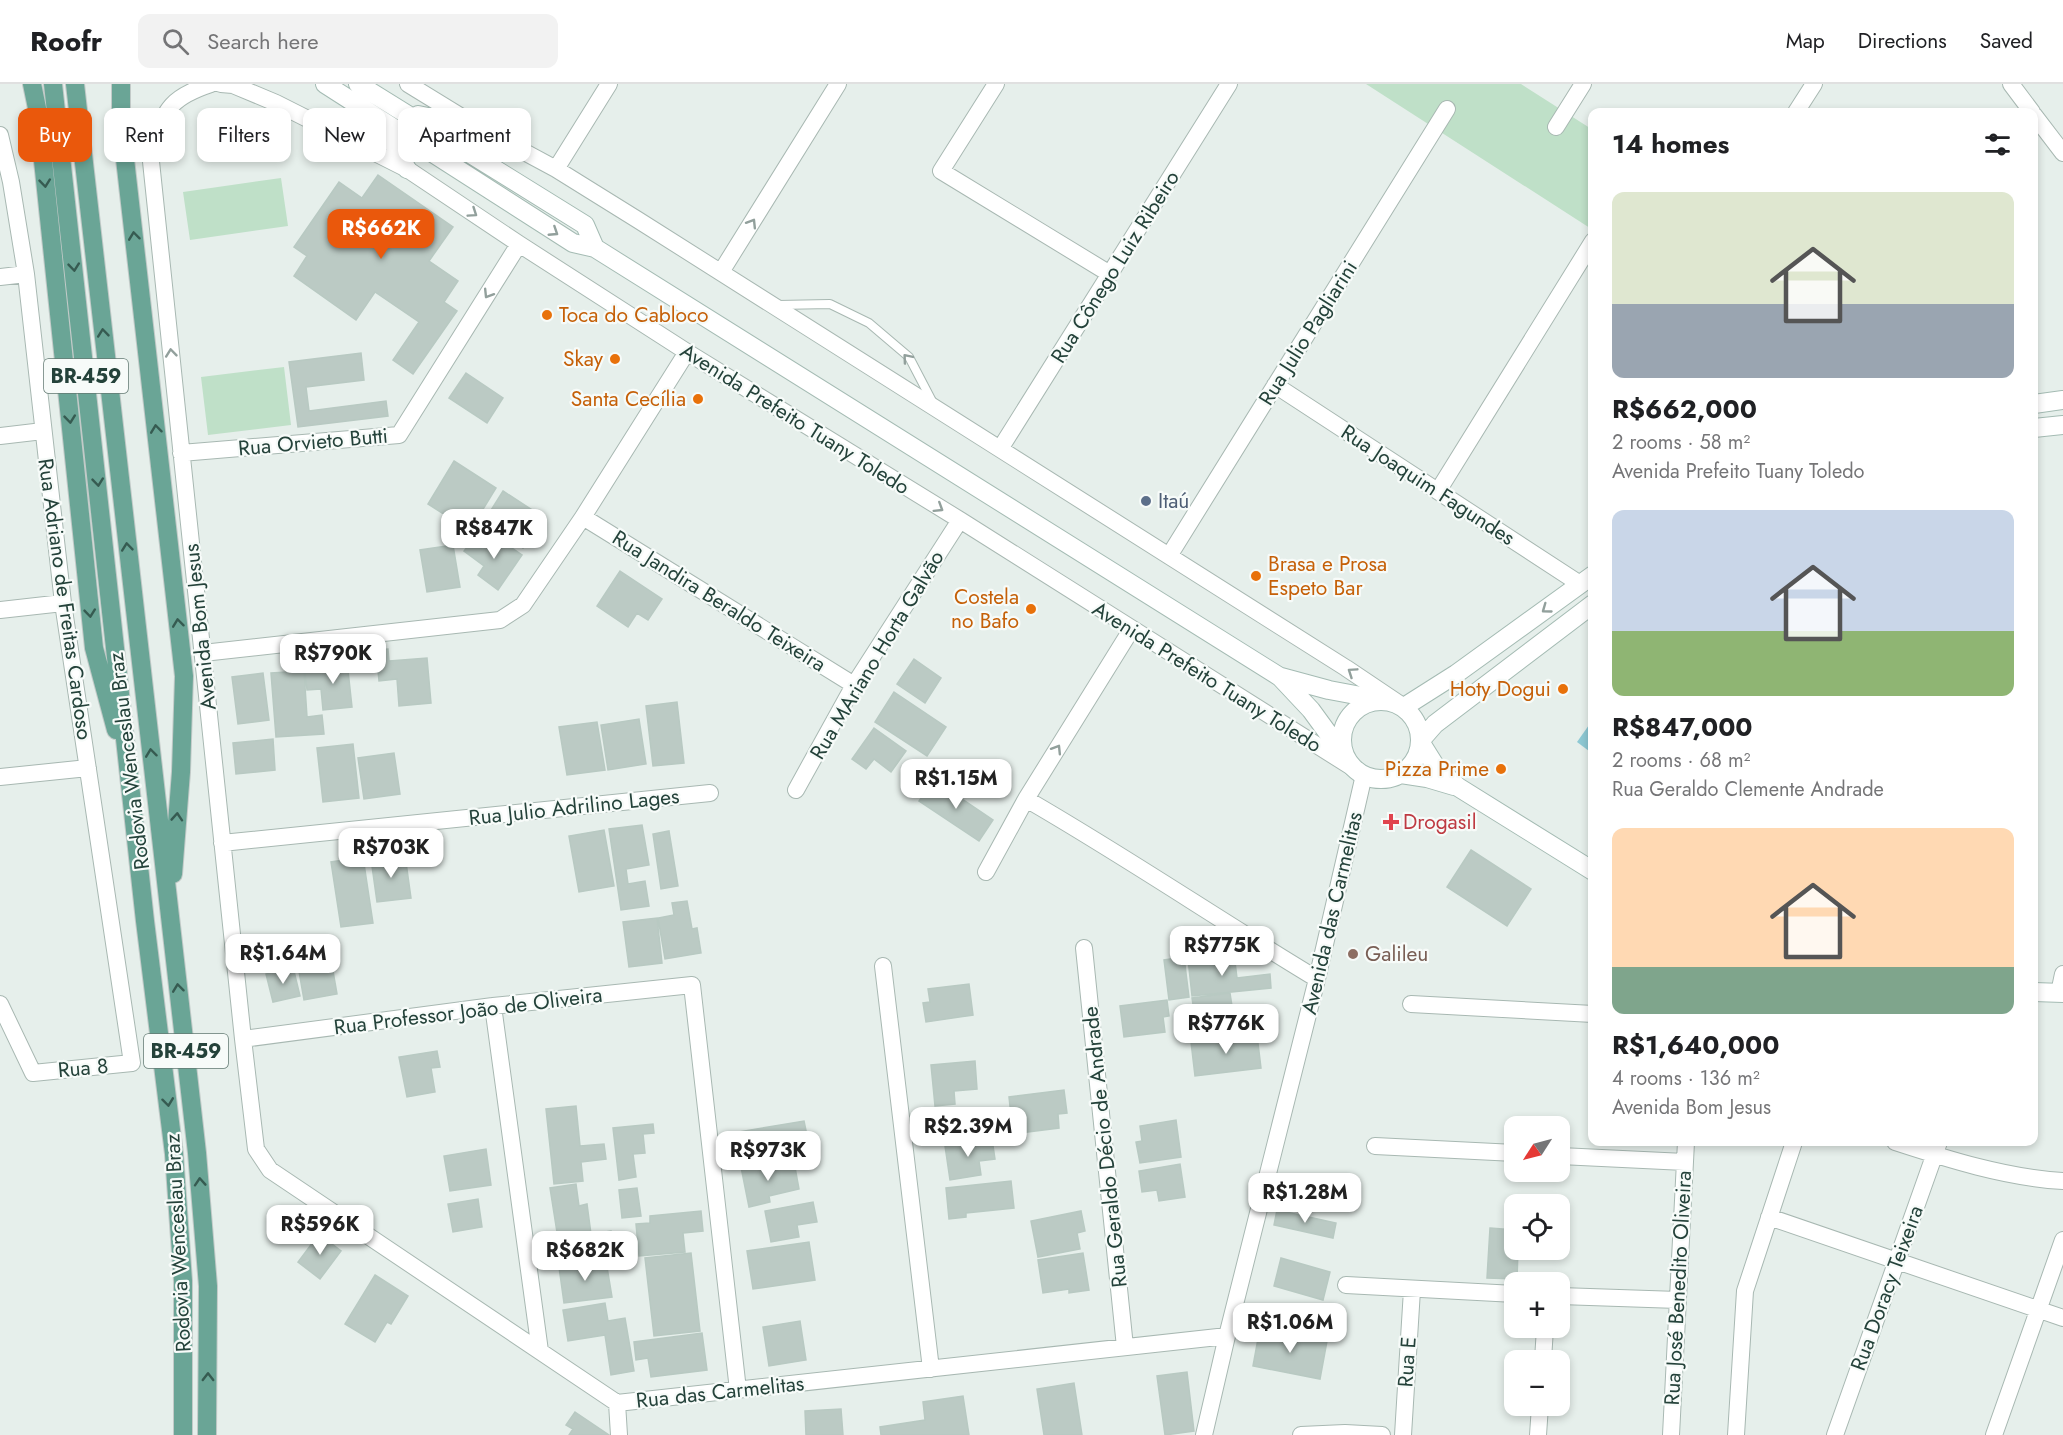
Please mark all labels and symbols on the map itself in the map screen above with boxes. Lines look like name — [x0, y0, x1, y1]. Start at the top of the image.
street label: Rua Cônego Luiz Ribeiro — [1043, 165, 1187, 369]
one-way arrow — [39, 179, 51, 188]
one-way arrow — [466, 206, 477, 217]
pin: R$662K — [332, 209, 430, 260]
one-way arrow — [744, 219, 756, 229]
one-way arrow — [548, 224, 558, 236]
one-way arrow — [128, 231, 140, 240]
street label: Rua Julio Pagliarini — [1251, 255, 1365, 411]
one-way arrow — [67, 263, 79, 272]
one-way arrow — [483, 288, 495, 298]
place label: Toca do Cabloco — [559, 300, 709, 330]
marker: Toca do Cabloco — [540, 308, 554, 322]
one-way arrow — [97, 328, 110, 337]
street label: Avenida Prefeito Tuany Toledo — [675, 336, 915, 502]
place label: Skay — [563, 344, 604, 374]
one-way arrow — [165, 348, 178, 358]
marker: Skay — [608, 352, 622, 366]
one-way arrow — [904, 354, 915, 365]
road number: BR-459 — [44, 359, 128, 393]
place label: Santa Cecília — [571, 384, 686, 414]
marker: Santa Cecília — [691, 392, 705, 406]
one-way arrow — [63, 415, 76, 424]
street label: Rua Joaquim Fagundes — [1335, 417, 1521, 553]
street label: Rua Orvieto Butti — [237, 421, 389, 463]
one-way arrow — [150, 425, 163, 434]
street label: Rua Adriano de Freitas Cardoso — [30, 456, 100, 742]
one-way arrow — [91, 477, 103, 487]
place label: Itaú — [1158, 486, 1189, 516]
marker: Itaú — [1139, 494, 1153, 508]
one-way arrow — [933, 500, 943, 512]
pin: R$847K — [445, 509, 543, 560]
street label: Rua Jandira Beraldo Teixeira — [606, 523, 832, 679]
street label: Avenida Bom Jesus — [176, 542, 224, 712]
one-way arrow — [122, 543, 134, 552]
street label: Rua MAriano Horta Galvão — [803, 545, 951, 765]
place label: Brasa e Prosa Espeto Bar — [1268, 549, 1387, 603]
marker: Brasa e Prosa Espeto Bar — [1249, 569, 1263, 583]
place label: Costela no Bafo — [951, 582, 1019, 636]
street label: Avenida Prefeito Tuany Toledo — [1087, 594, 1327, 760]
marker: Costela no Bafo — [1024, 602, 1038, 616]
one-way arrow — [1541, 602, 1552, 613]
one-way arrow — [83, 609, 96, 618]
one-way arrow — [172, 618, 185, 628]
pin: R$790K — [284, 634, 382, 685]
street label: Rodovia Wenceslau Braz — [101, 650, 157, 871]
one-way arrow — [1348, 668, 1359, 679]
place label: Hoty Dogui — [1450, 674, 1551, 704]
marker: Hoty Dogui — [1556, 682, 1570, 696]
one-way arrow — [1050, 745, 1062, 755]
one-way arrow — [145, 748, 158, 757]
place label: Pizza Prime — [1385, 754, 1489, 784]
pin: R$1.15M — [901, 759, 1011, 810]
marker: Pizza Prime — [1494, 762, 1508, 776]
street label: Rua Julio Adrilino Lages — [467, 781, 681, 833]
place label: Drogasil — [1403, 807, 1476, 837]
street label: Avenida das Carmelitas — [1294, 809, 1370, 1017]
one-way arrow — [171, 813, 184, 822]
marker: Drogasil — [1384, 815, 1398, 829]
pin: R$703K — [342, 828, 440, 879]
pin: R$775K — [1173, 926, 1271, 977]
pin: R$1.64M — [228, 934, 338, 985]
place label: Galileu — [1365, 939, 1428, 969]
marker: Galileu — [1346, 947, 1360, 961]
street label: Rua Professor João de Oliveira — [332, 980, 604, 1042]
one-way arrow — [173, 983, 185, 993]
pin: R$776K — [1177, 1004, 1275, 1055]
street label: Rua Geraldo Décio de Andrade — [1075, 1005, 1135, 1289]
road number: BR-459 — [144, 1034, 228, 1068]
street label: Rua 8 — [56, 1051, 110, 1085]
one-way arrow — [161, 1098, 173, 1107]
pin: R$2.39M — [913, 1107, 1023, 1158]
north arrow — [1504, 1116, 1570, 1182]
pin: R$973K — [719, 1131, 817, 1182]
street label: Rodovia Wenceslau Braz — [157, 1133, 199, 1353]
street label: Rua José Benedito Oliveira — [1657, 1170, 1699, 1406]
pin: R$1.28M — [1250, 1173, 1360, 1224]
one-way arrow — [194, 1177, 207, 1186]
street label: Rua Doracy Teixeira — [1843, 1201, 1931, 1375]
pin: R$596K — [271, 1205, 369, 1256]
pin: R$682K — [536, 1231, 634, 1282]
pin: R$1.06M — [1235, 1303, 1345, 1354]
street label: Rua E — [1390, 1336, 1424, 1388]
street label: Rua das Carmelitas — [634, 1368, 806, 1416]
one-way arrow — [202, 1372, 214, 1381]

